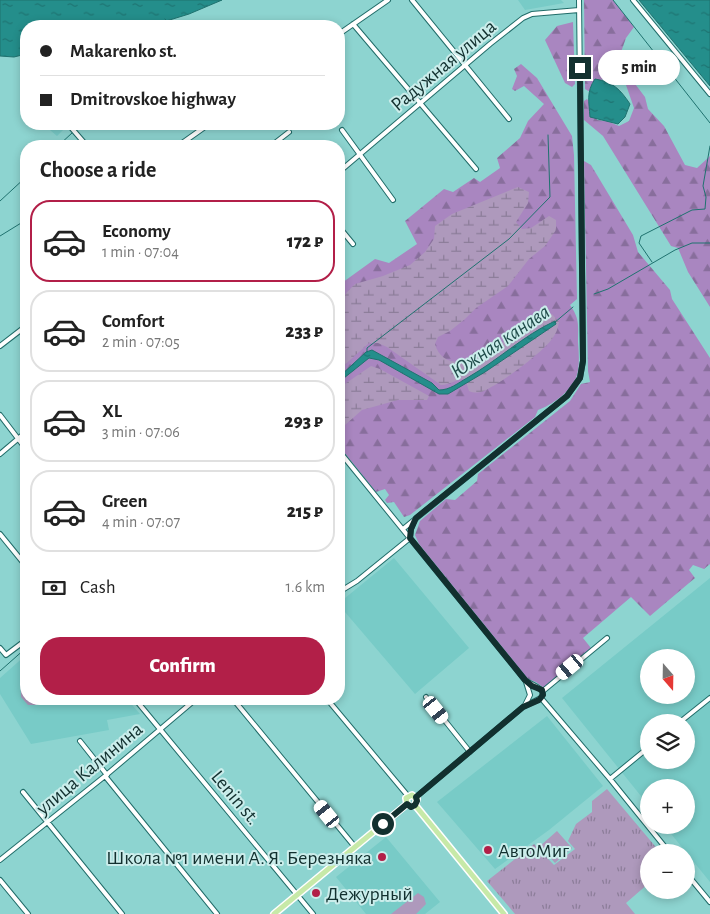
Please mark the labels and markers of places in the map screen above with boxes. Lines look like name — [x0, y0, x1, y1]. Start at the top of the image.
place label: АвтоМиг — [498, 841, 569, 861]
marker: АвтоМиг — [482, 844, 494, 856]
place label: Школа №1 имени А. Я. Березняка — [106, 848, 372, 868]
marker: Школа №1 имени А. Я. Березняка — [376, 851, 388, 863]
place label: Дежурный — [326, 884, 413, 904]
marker: Дежурный — [310, 887, 322, 899]

